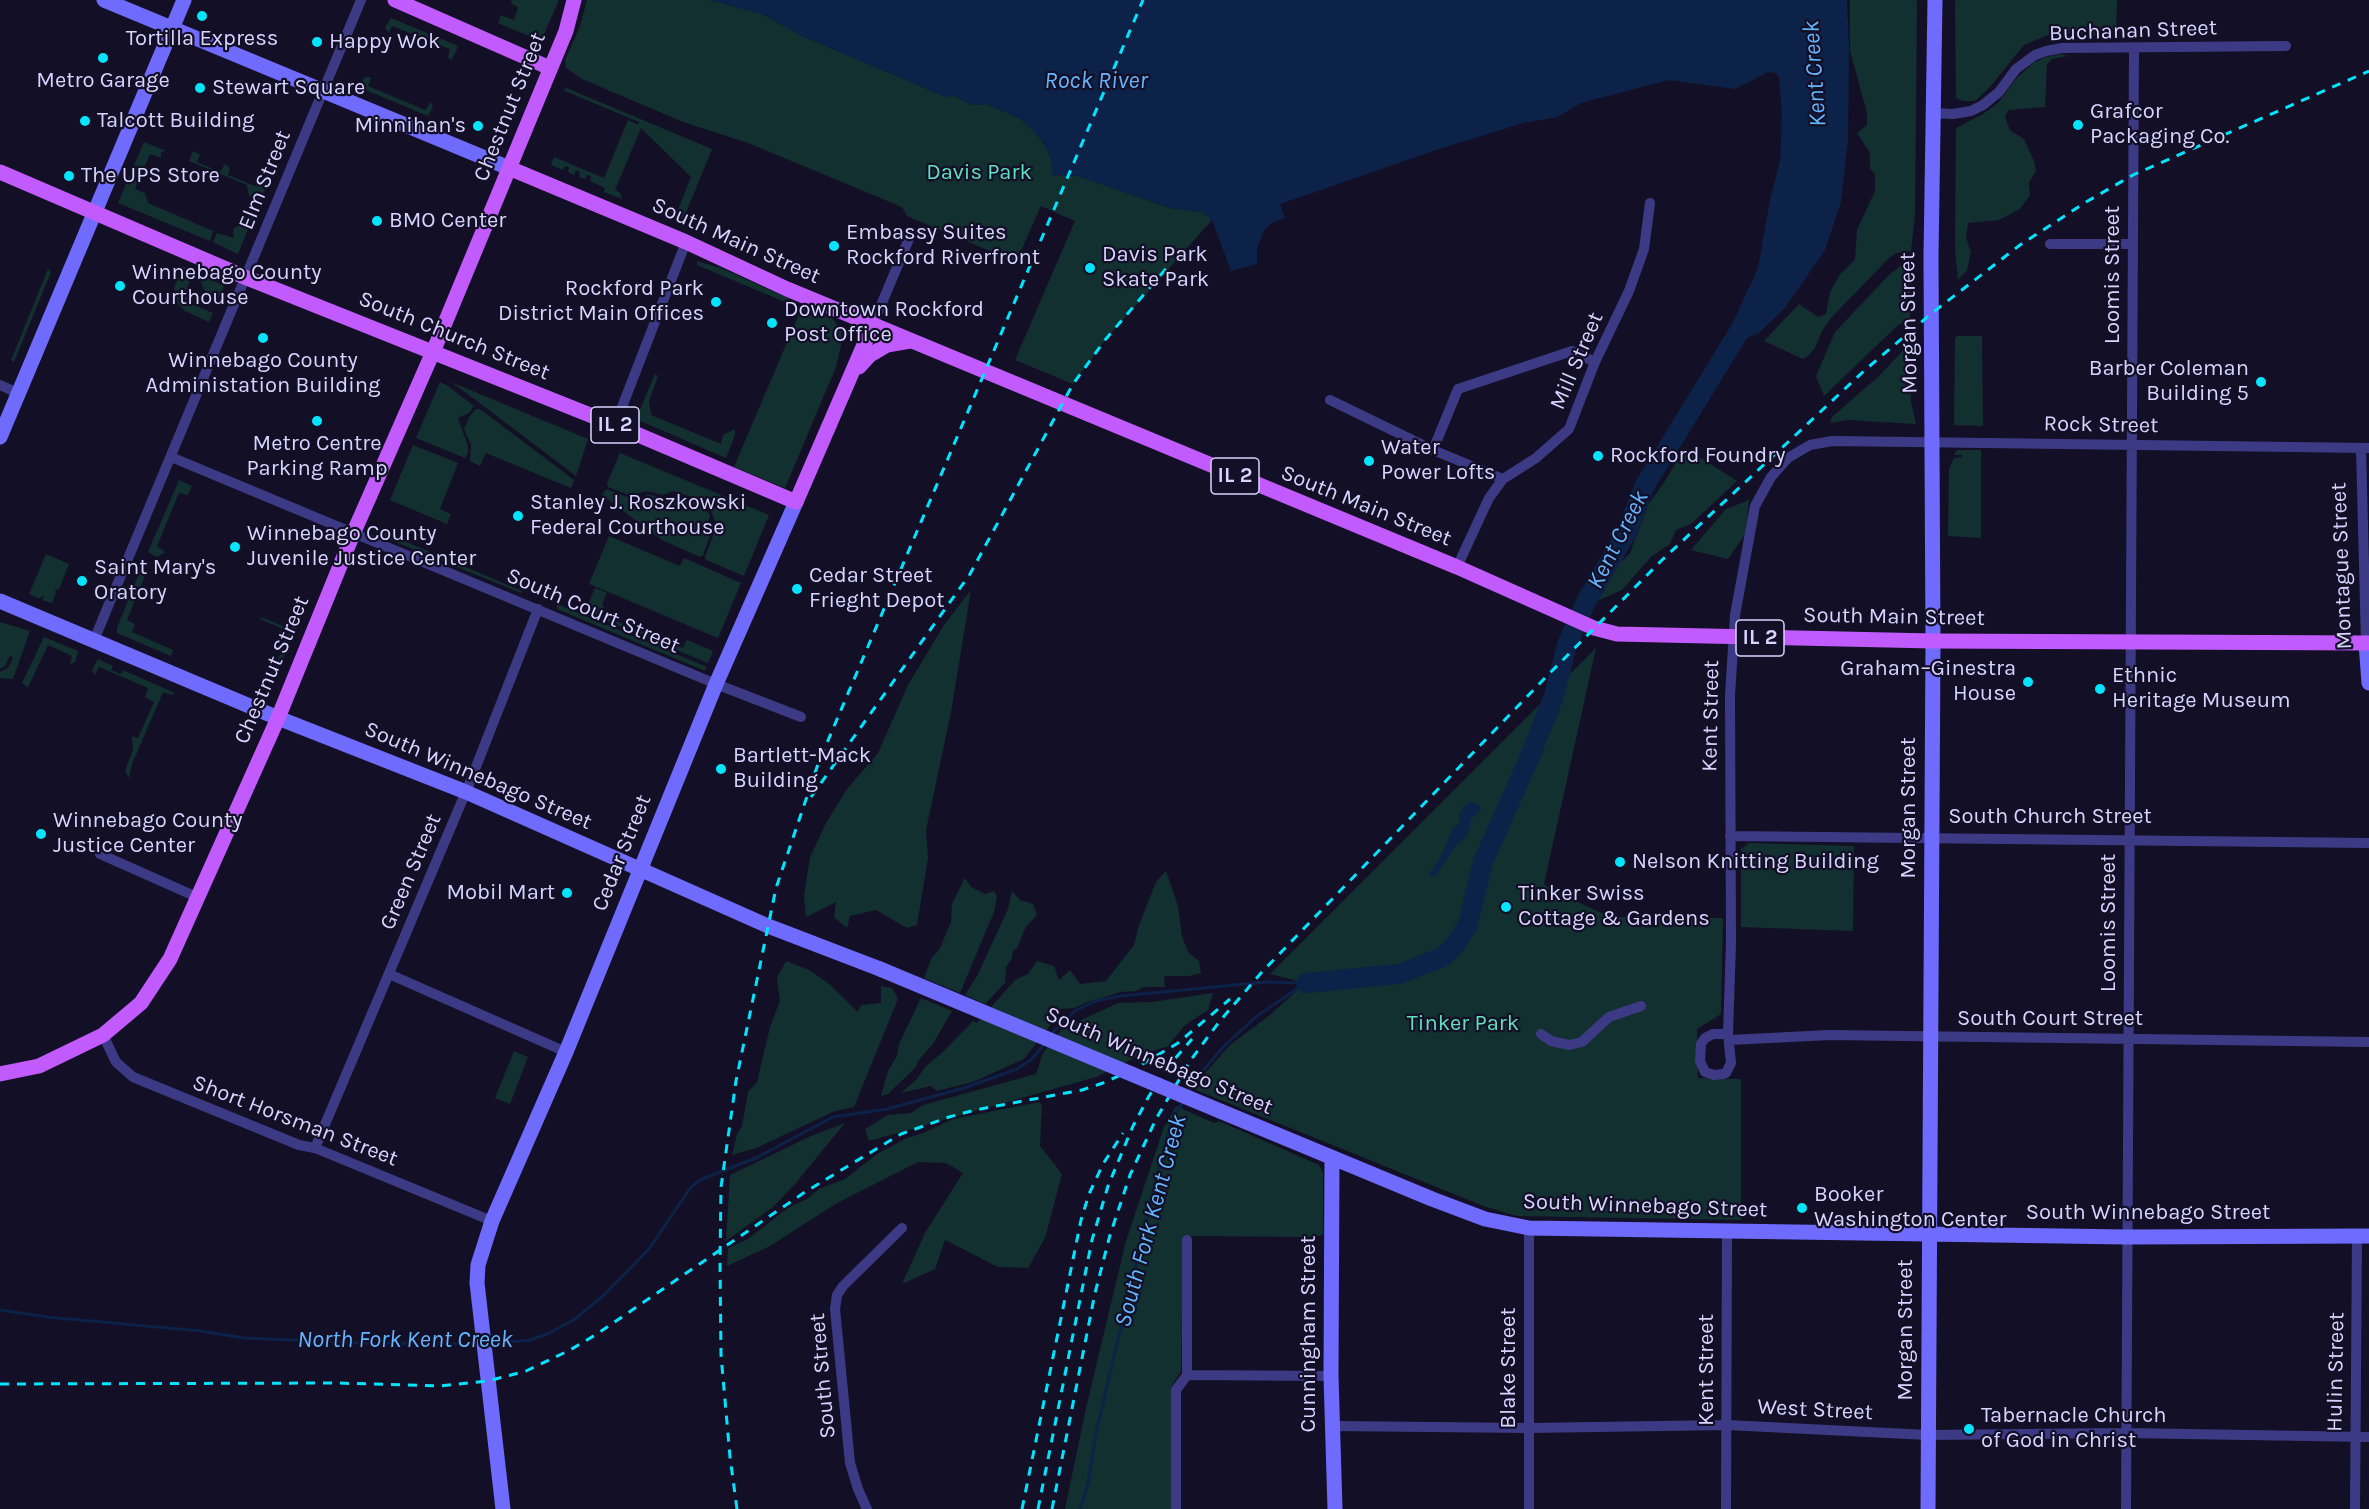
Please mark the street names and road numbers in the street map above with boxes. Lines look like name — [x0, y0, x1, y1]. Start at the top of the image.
street label: Buchanan Street — [2049, 15, 2217, 47]
street label: Chestnut Street — [468, 29, 552, 185]
street label: Elm Street — [233, 127, 297, 233]
street label: South Main Street — [648, 192, 824, 290]
street label: Loomis Street — [2100, 206, 2126, 344]
street label: Morgan Street — [1895, 252, 1923, 394]
street label: South Church Street — [355, 286, 553, 386]
street label: Mill Street — [1545, 308, 1609, 414]
road number: IL 2 — [591, 407, 639, 443]
street label: Rock Street — [2043, 411, 2159, 439]
road number: IL 2 — [1211, 458, 1259, 494]
street label: South Main Street — [1277, 460, 1455, 552]
street label: Montague Street — [2326, 482, 2358, 650]
street label: South Court Street — [502, 562, 684, 660]
street label: Chestnut Street — [229, 592, 315, 748]
street label: South Main Street — [1803, 602, 1985, 632]
road number: IL 2 — [1736, 620, 1784, 656]
street label: Kent Street — [1697, 660, 1725, 772]
street label: South Winnebago Street — [360, 716, 596, 836]
street label: Morgan Street — [1896, 737, 1922, 879]
street label: Cedar Street — [587, 791, 657, 915]
street label: South Church Street — [1948, 804, 2152, 830]
street label: Green Street — [375, 810, 447, 934]
street label: Loomis Street — [2096, 854, 2122, 992]
street label: South Winnebago Street — [1041, 1001, 1277, 1121]
street label: South Court Street — [1957, 1006, 2143, 1032]
street label: Short Horsman Street — [189, 1070, 401, 1172]
street label: South Winnebago Street — [1522, 1189, 1768, 1223]
street label: South Winnebago Street — [2026, 1200, 2270, 1226]
street label: Cunningham Street — [1296, 1235, 1322, 1433]
street label: Morgan Street — [1893, 1259, 1919, 1401]
street label: Blake Street — [1496, 1307, 1522, 1429]
street label: South Street — [804, 1312, 842, 1440]
street label: Hulin Street — [2322, 1312, 2350, 1432]
street label: Kent Street — [1694, 1314, 1720, 1426]
street label: West Street — [1757, 1394, 1873, 1426]

